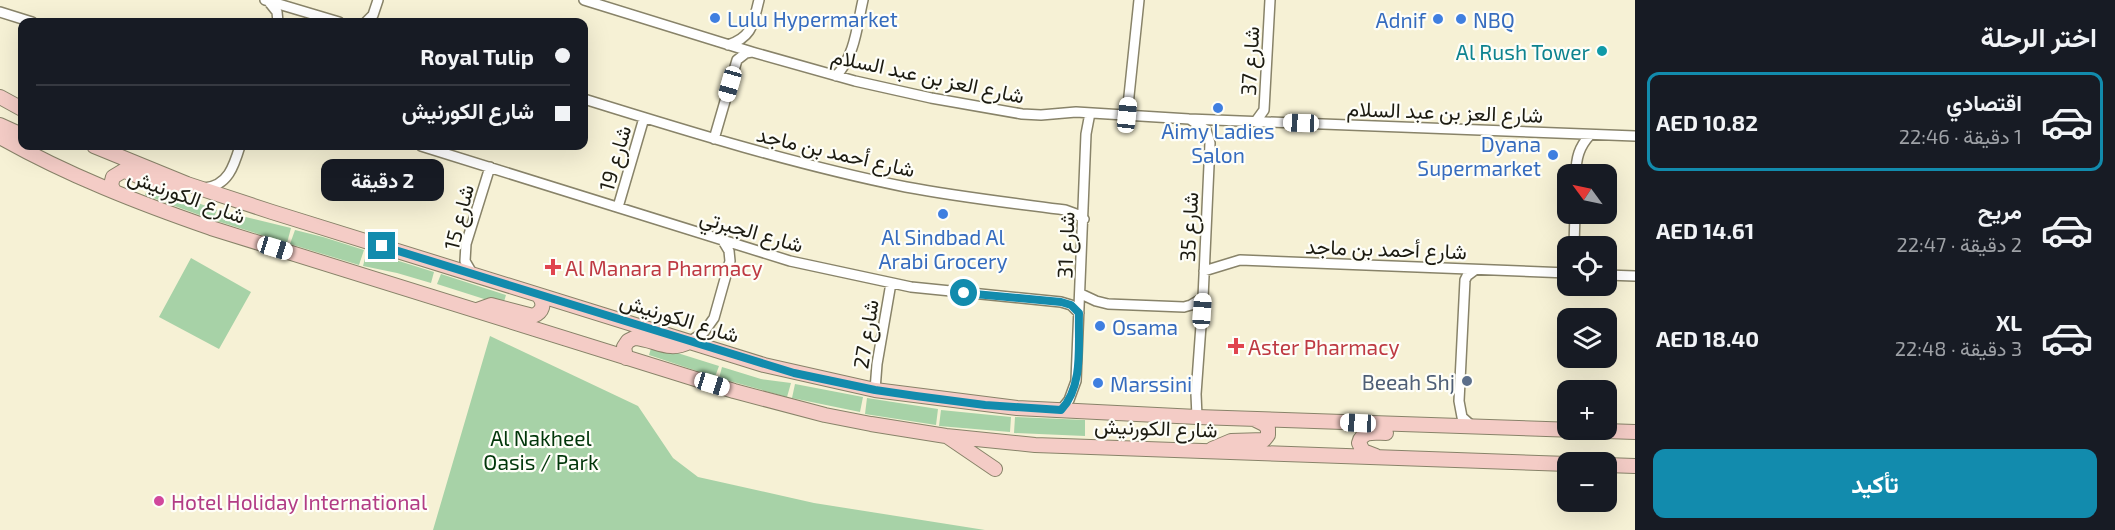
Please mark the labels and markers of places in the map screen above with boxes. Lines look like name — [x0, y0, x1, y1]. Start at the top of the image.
place label: Lulu Hypermarket — [727, 6, 898, 31]
place label: Adnif — [1376, 7, 1427, 32]
place label: NBQ — [1473, 7, 1515, 33]
marker: Lulu Hypermarket — [708, 11, 722, 25]
marker: Adnif — [1431, 12, 1445, 26]
marker: NBQ — [1454, 12, 1468, 26]
place label: Al Rush Tower — [1456, 39, 1591, 64]
marker: Al Rush Tower — [1595, 44, 1609, 58]
marker: Aimy Ladies Salon — [1211, 101, 1225, 115]
place label: Aimy Ladies Salon — [1161, 118, 1275, 167]
place label: Dyana Supermarket — [1417, 131, 1541, 180]
marker: Dyana Supermarket — [1546, 148, 1560, 162]
marker: Al Sindbad Al Arabi Grocery — [936, 207, 950, 221]
place label: Al Sindbad Al Arabi Grocery — [878, 224, 1008, 273]
place label: Al Manara Pharmacy — [565, 255, 763, 280]
marker: Al Manara Pharmacy — [546, 260, 560, 274]
place label: Osama — [1112, 314, 1178, 339]
marker: Osama — [1093, 319, 1107, 333]
place label: Aster Pharmacy — [1248, 334, 1400, 359]
marker: Aster Pharmacy — [1229, 339, 1243, 353]
place label: Beeah Shj — [1362, 369, 1455, 395]
place label: Marssini — [1110, 371, 1192, 396]
marker: Beeah Shj — [1460, 374, 1474, 388]
marker: Marssini — [1091, 376, 1105, 390]
place label: Hotel Holiday International — [171, 489, 428, 514]
marker: Hotel Holiday International — [152, 494, 166, 508]

